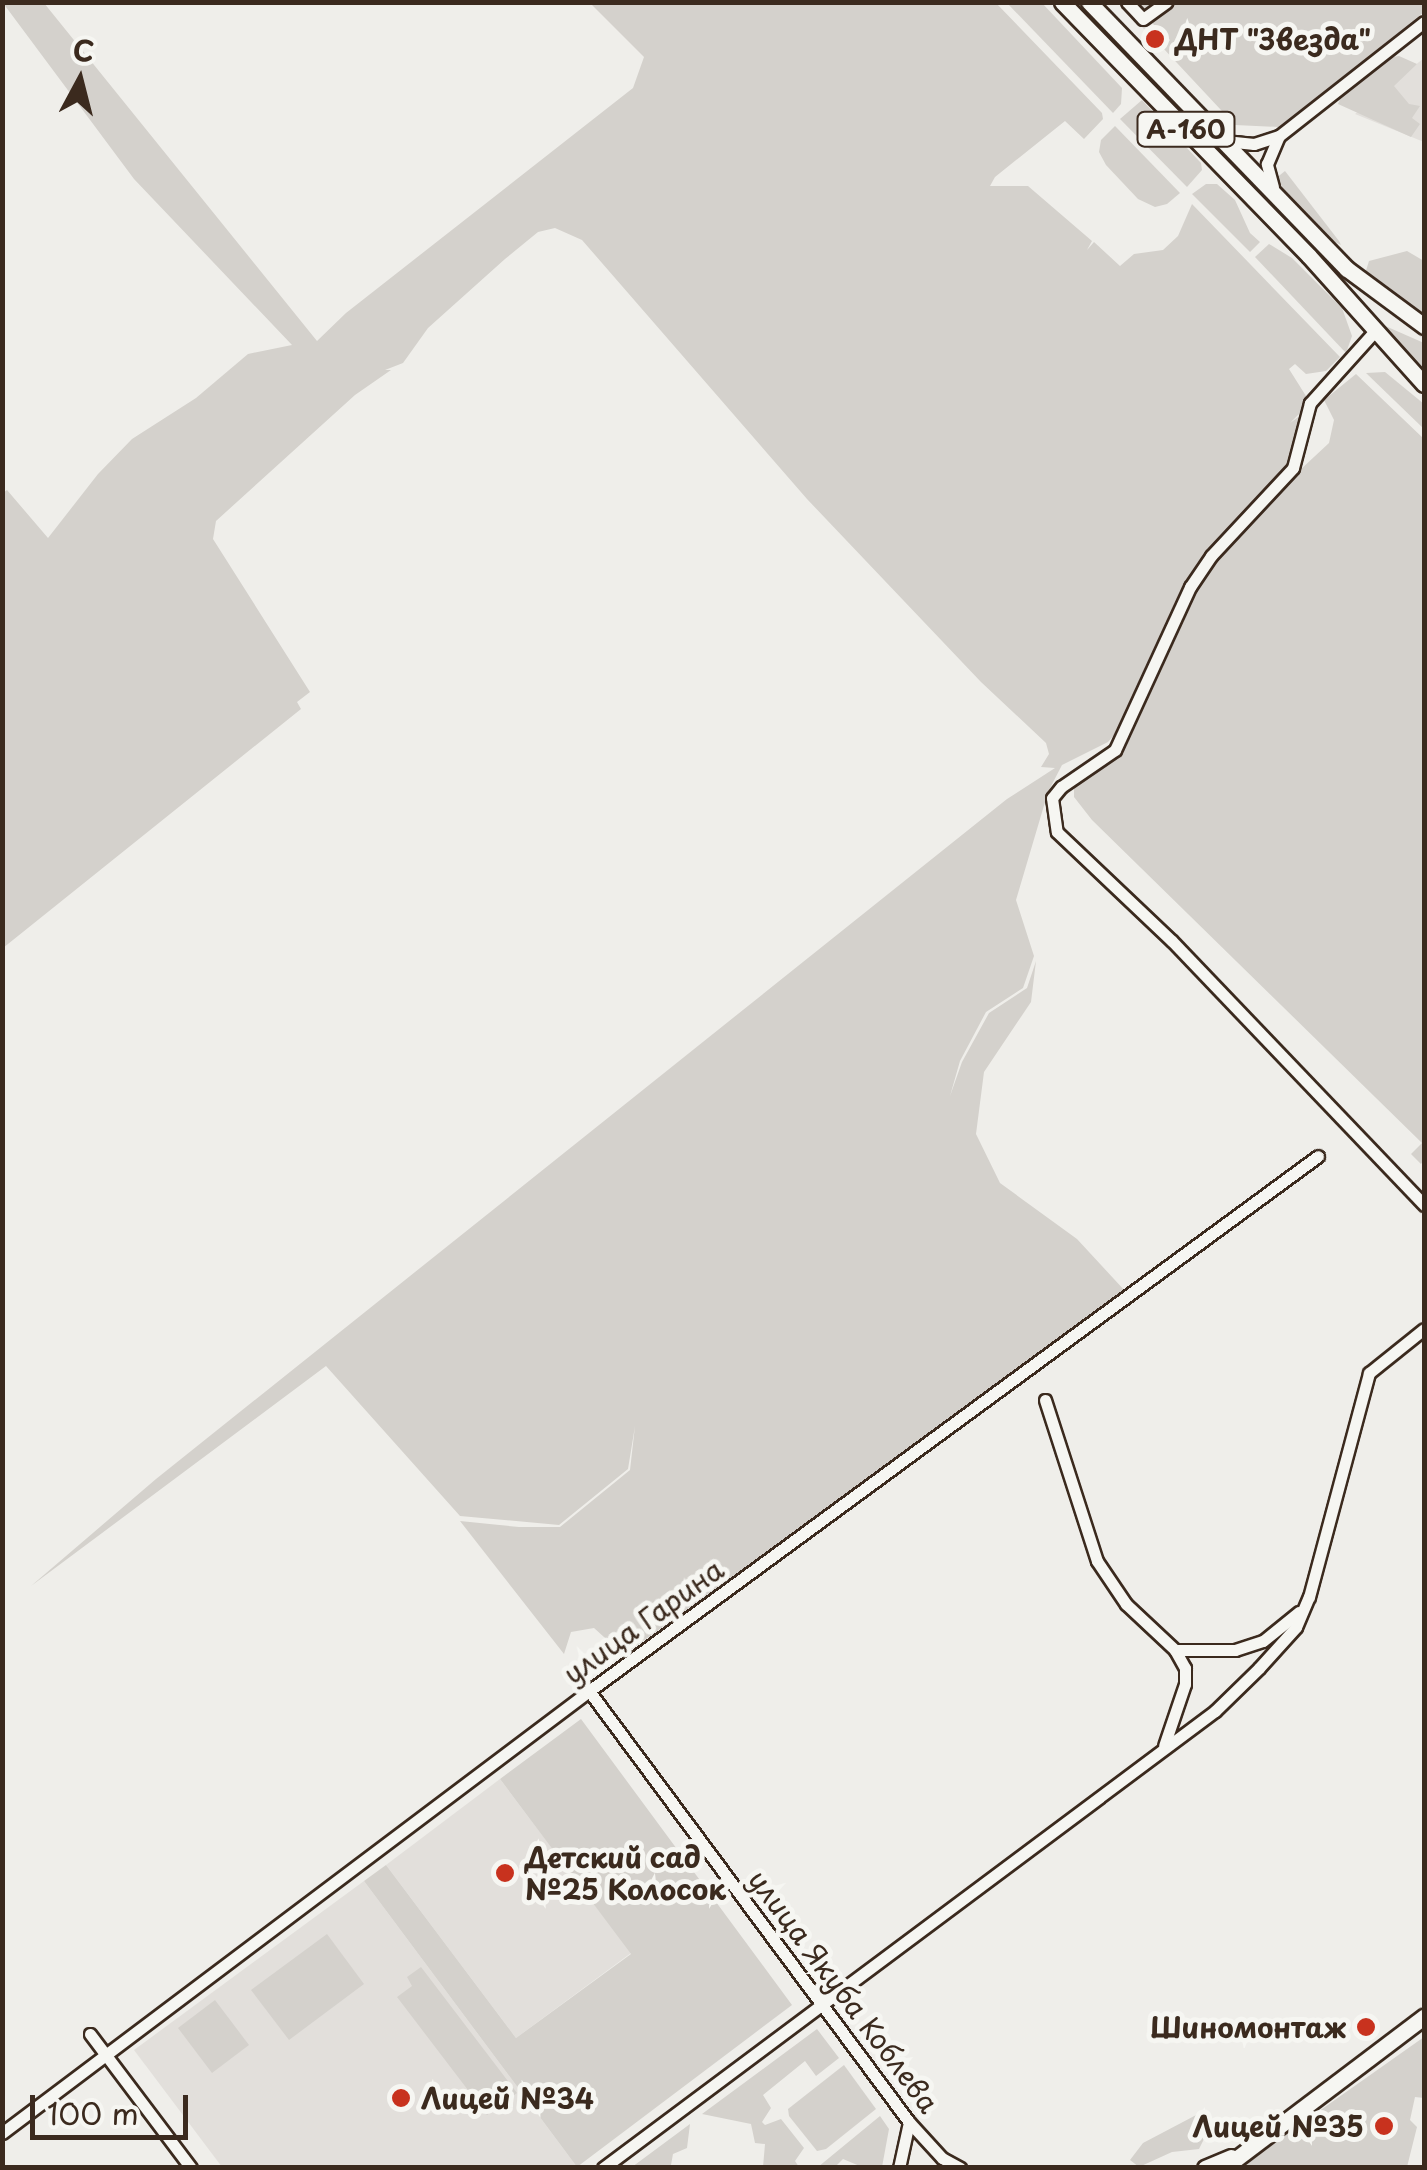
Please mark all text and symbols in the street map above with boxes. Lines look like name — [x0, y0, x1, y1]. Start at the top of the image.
place label: ДНТ "Звезда" — [1175, 22, 1372, 56]
text: С — [71, 27, 97, 72]
marker: ДНТ "Звезда" — [1144, 28, 1166, 50]
north arrow — [30, 30, 130, 130]
road number: А-160 — [1136, 109, 1236, 149]
street label: улица Гарина — [556, 1552, 730, 1690]
place label: Детский сад №25 Колосок — [525, 1840, 727, 1906]
marker: Детский сад №25 Колосок — [494, 1862, 516, 1884]
street label: улица Якуба Коблева — [741, 1862, 947, 2120]
place label: Шиномонтаж — [1150, 2010, 1346, 2044]
marker: Шиномонтаж — [1355, 2016, 1377, 2038]
scale bar — [35, 2075, 192, 2137]
place label: Лицей №34 — [421, 2081, 594, 2115]
marker: Лицей №34 — [390, 2087, 412, 2109]
text: 100 m — [47, 2090, 139, 2135]
place label: Лицей №35 — [1193, 2109, 1364, 2143]
marker: Лицей №35 — [1373, 2115, 1395, 2137]

